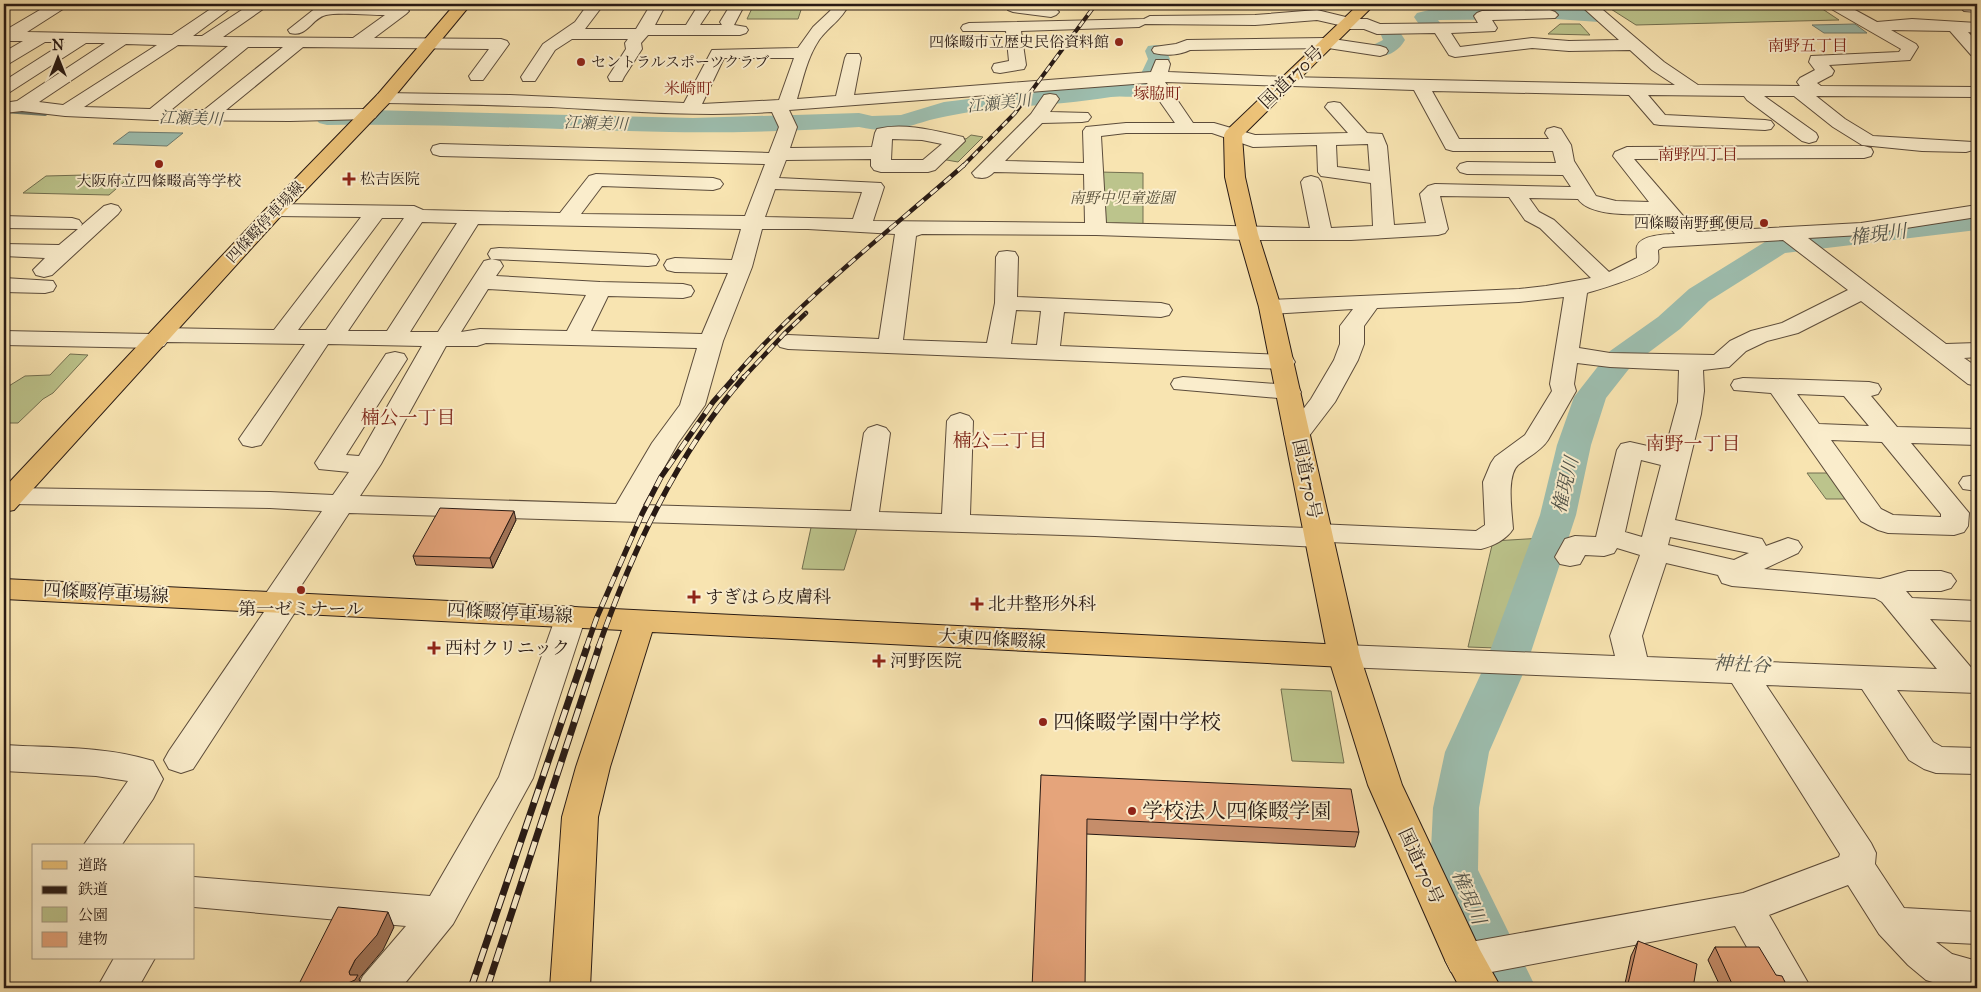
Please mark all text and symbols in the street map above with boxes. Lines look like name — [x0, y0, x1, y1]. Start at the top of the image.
north arrow — [32, 32, 82, 82]
place label: 四條畷市立歴史民俗資料館 — [929, 33, 1109, 51]
marker: 四條畷市立歴史民俗資料館 — [1113, 36, 1125, 48]
district label: 南野五丁目 — [1768, 36, 1848, 55]
text: N — [52, 37, 64, 54]
street label: 国道170号 — [1254, 41, 1328, 113]
place label: セントラルスポーツクラブ — [591, 53, 769, 71]
marker: セントラルスポーツクラブ — [575, 56, 587, 68]
district label: 米崎町 — [664, 79, 712, 98]
district label: 塚脇町 — [1133, 84, 1181, 103]
water label: 江瀬美川 — [966, 90, 1034, 116]
water label: 江瀬美川 — [159, 107, 225, 129]
water label: 江瀬美川 — [564, 112, 630, 134]
district label: 南野四丁目 — [1658, 145, 1738, 164]
marker: 大阪府立四條畷高等学校 — [153, 158, 165, 170]
place label: 松吉医院 — [360, 170, 420, 188]
place label: 大阪府立四條畷高等学校 — [76, 172, 242, 190]
marker: 松吉医院 — [342, 172, 356, 186]
street label: 四條畷停車場線 — [223, 177, 307, 267]
park label: 南野中児童遊園 — [1069, 189, 1177, 207]
place label: 四條畷南野郵便局 — [1634, 214, 1754, 232]
marker: 四條畷南野郵便局 — [1758, 217, 1770, 229]
water label: 権現川 — [1848, 219, 1910, 249]
district label: 楠公一丁目 — [360, 406, 456, 429]
district label: 楠公二丁目 — [952, 429, 1048, 452]
district label: 南野一丁目 — [1645, 432, 1741, 455]
street label: 国道170号 — [1288, 437, 1326, 521]
water label: 権現川 — [1547, 453, 1584, 515]
street label: 四條畷停車場線 — [43, 579, 169, 607]
marker: 第一ゼミナール — [295, 584, 307, 596]
place label: すぎはら皮膚科 — [705, 586, 831, 608]
marker: すぎはら皮膚科 — [687, 590, 701, 604]
place label: 北井整形外科 — [988, 593, 1096, 615]
marker: 北井整形外科 — [970, 597, 984, 611]
place label: 第一ゼミナール — [238, 598, 364, 620]
street label: 四條畷停車場線 — [447, 599, 573, 627]
street label: 大東四條畷線 — [937, 625, 1047, 653]
place label: 西村クリニック — [445, 637, 570, 659]
marker: 西村クリニック — [427, 641, 441, 655]
place label: 河野医院 — [890, 650, 962, 672]
water label: 神社谷 — [1713, 651, 1772, 677]
marker: 河野医院 — [872, 654, 886, 668]
place label: 四條畷学園中学校 — [1053, 709, 1221, 735]
marker: 四條畷学園中学校 — [1037, 716, 1049, 728]
place label: 学校法人四條畷学園 — [1142, 798, 1331, 824]
marker: 学校法人四條畷学園 — [1126, 805, 1138, 817]
street label: 国道170号 — [1394, 825, 1448, 907]
legend — [32, 844, 195, 960]
text: 道路 — [78, 856, 108, 874]
water label: 権現川 — [1447, 866, 1492, 930]
text: 鉄道 — [78, 880, 108, 898]
text: 公園 — [78, 906, 108, 924]
text: 建物 — [78, 930, 108, 948]

